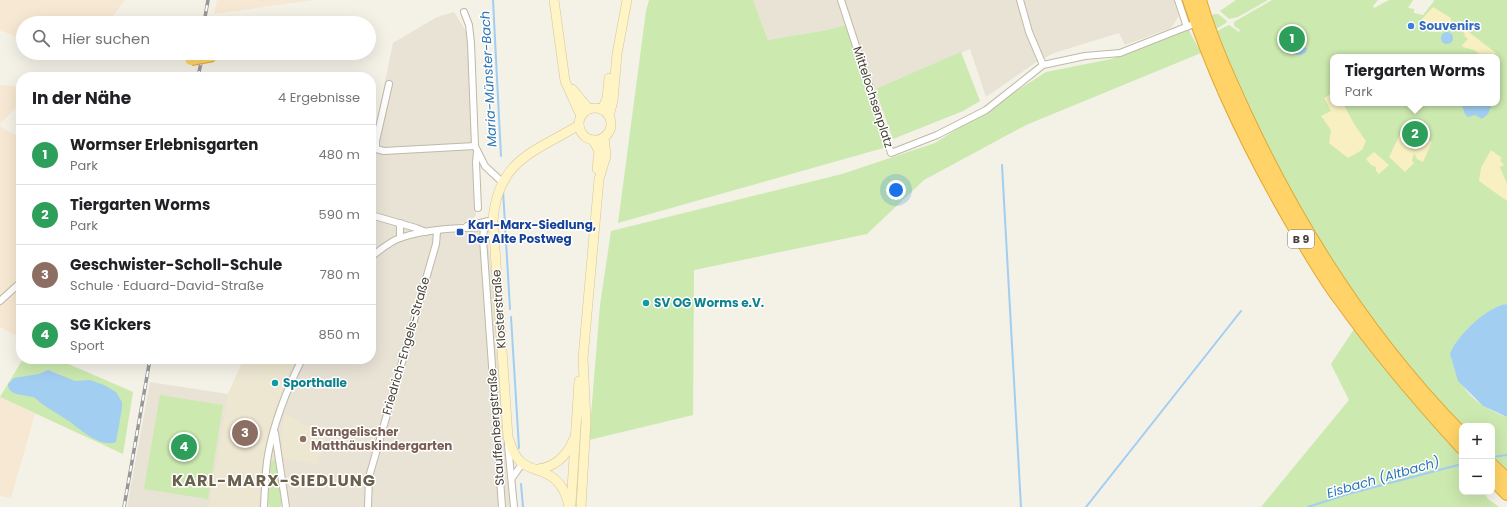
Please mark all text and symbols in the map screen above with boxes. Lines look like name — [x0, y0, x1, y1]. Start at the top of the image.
water label: Maria-Münster-Bach — [475, 10, 502, 148]
search box — [16, 16, 376, 60]
place label: Souvenirs — [1419, 17, 1481, 34]
marker: Souvenirs — [1406, 21, 1416, 31]
pin: 1 — [1279, 24, 1305, 54]
icon: search — [30, 27, 52, 49]
text: Hier suchen — [62, 28, 150, 49]
street label: Mittelochsenplatz — [849, 44, 898, 150]
popup — [1330, 54, 1500, 106]
text: Tiergarten Worms — [1345, 60, 1485, 81]
text: Park — [1345, 82, 1373, 101]
text: In der Nähe — [32, 86, 131, 110]
text: 4 Ergebnisse — [278, 88, 360, 107]
pin: 2 — [1402, 119, 1428, 149]
text: Wormser Erlebnisgarten — [70, 134, 258, 155]
text: 1 — [43, 145, 47, 164]
text: 480 m — [319, 145, 360, 164]
text: Park — [70, 156, 98, 175]
your location — [886, 180, 906, 200]
text: Tiergarten Worms — [70, 194, 210, 215]
text: 2 — [41, 205, 49, 224]
text: 590 m — [319, 205, 360, 224]
text: Park — [70, 216, 98, 235]
place label: Karl-Marx-Siedlung, Der Alte Postweg — [468, 216, 596, 247]
marker: Karl-Marx-Siedlung, Der Alte Postweg — [455, 227, 465, 237]
road number: B 9 — [1288, 230, 1314, 248]
text: Geschwister-Scholl-Schule — [70, 254, 282, 275]
text: 3 — [41, 265, 49, 284]
text: 780 m — [320, 265, 360, 284]
street label: Klosterstraße — [487, 269, 510, 349]
street label: Friedrich-Engels-Straße — [378, 275, 433, 417]
text: Schule · Eduard-David-Straße — [70, 276, 264, 295]
place label: SV OG Worms e.V. — [654, 294, 764, 311]
marker: SV OG Worms e.V. — [641, 298, 651, 308]
text: SG Kickers — [70, 314, 151, 335]
text: 4 — [41, 325, 49, 344]
text: 850 m — [319, 325, 360, 344]
text: Sport — [70, 336, 104, 355]
street label: Stauffenbergstraße — [483, 368, 508, 486]
place label: Sporthalle — [283, 374, 347, 391]
marker: Sporthalle — [270, 378, 280, 388]
pin: 3 — [232, 418, 258, 448]
place label: Evangelischer Matthäuskindergarten — [311, 423, 452, 454]
map controls — [1459, 423, 1495, 495]
button: + — [1459, 423, 1495, 459]
pin: 4 — [171, 432, 197, 462]
marker: Evangelischer Matthäuskindergarten — [298, 434, 308, 444]
water label: Eisbach (Altbach) — [1324, 452, 1442, 503]
button: − — [1459, 459, 1495, 495]
district label: KARL-MARX-SIEDLUNG — [172, 469, 376, 492]

